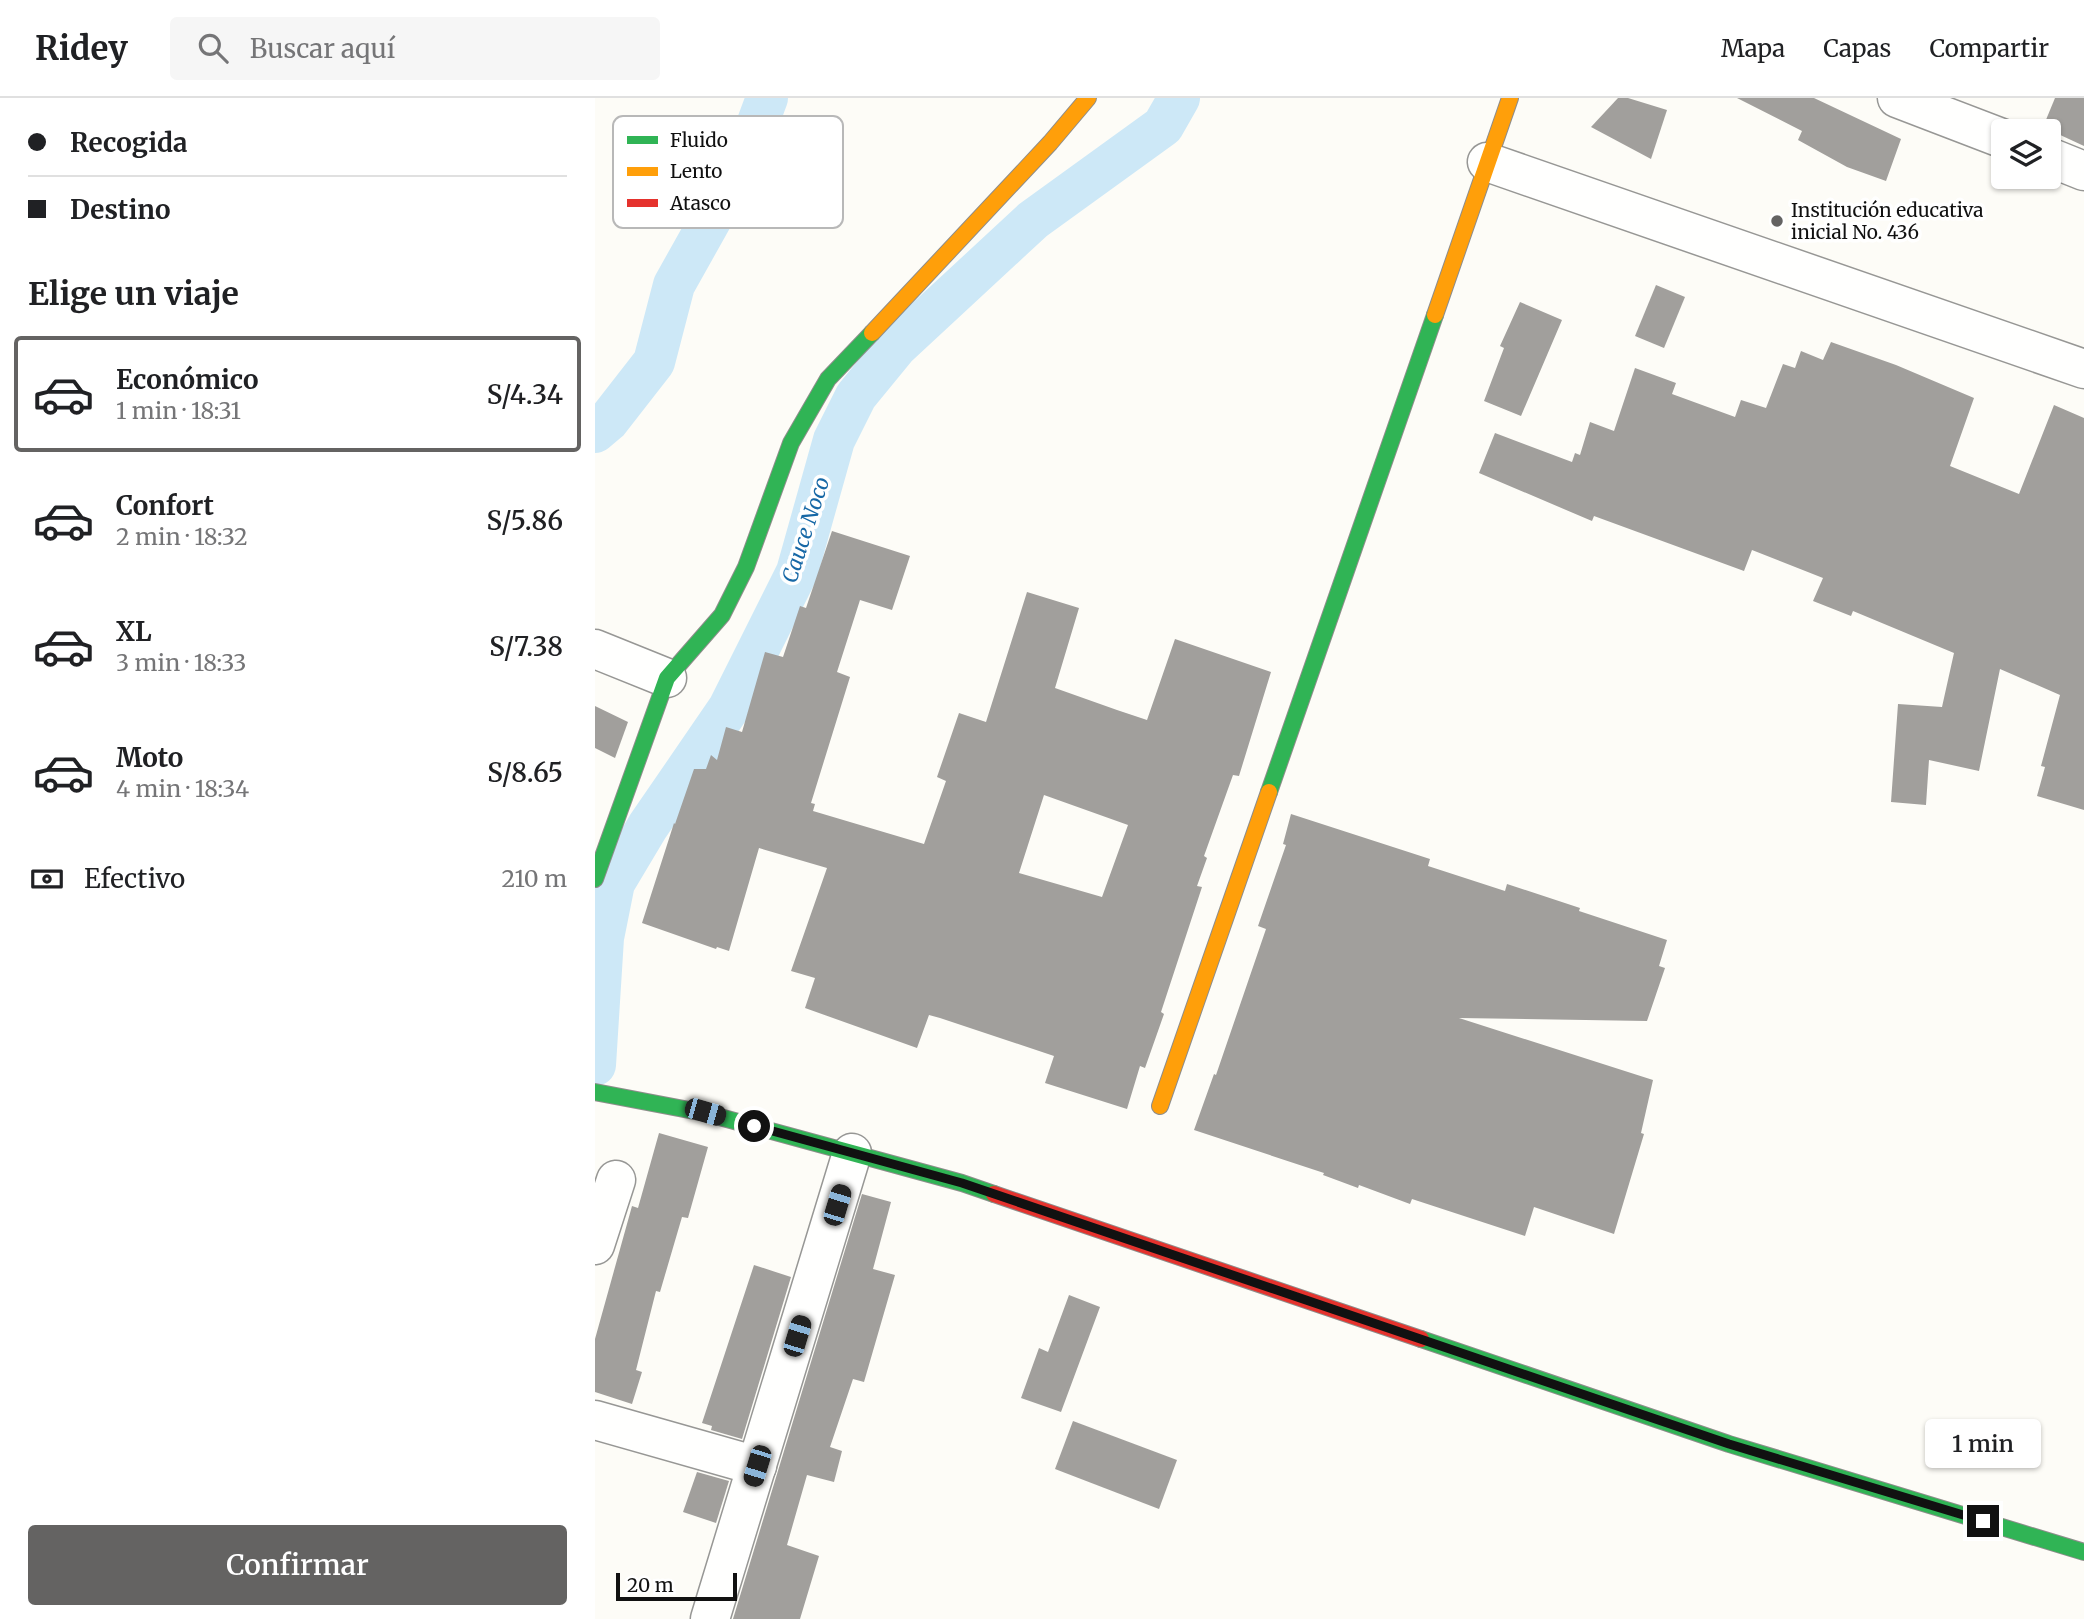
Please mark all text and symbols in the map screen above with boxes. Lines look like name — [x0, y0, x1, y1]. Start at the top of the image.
search box — [170, 17, 660, 80]
text: Ridey — [35, 28, 128, 69]
icon: search — [194, 29, 232, 67]
text: Buscar aquí — [250, 32, 395, 65]
text: Mapa — [1721, 33, 1785, 64]
text: Capas — [1823, 33, 1891, 64]
text: Compartir — [1929, 33, 2049, 64]
legend — [613, 116, 843, 228]
map controls — [1991, 119, 2061, 189]
button: layers — [1991, 119, 2061, 189]
text: Recogida — [70, 126, 188, 159]
text: Fluido — [670, 128, 728, 152]
text: Lento — [670, 159, 722, 183]
text: Atasco — [669, 191, 731, 215]
text: Destino — [70, 193, 170, 226]
place label: Institución educativa inicial No. 436 — [1791, 198, 1983, 244]
marker: Institución educativa inicial No. 436 — [1769, 213, 1785, 229]
text: Elige un viaje — [28, 274, 239, 314]
icon: car — [32, 363, 95, 426]
text: Económico — [116, 363, 259, 396]
text: S/4.34 — [487, 378, 563, 411]
text: 1 min · 18:31 — [116, 396, 241, 425]
water label: Cauce Noco — [776, 473, 835, 586]
icon: car — [32, 489, 95, 552]
text: Confort — [116, 489, 214, 522]
text: S/5.86 — [487, 504, 563, 537]
text: 2 min · 18:32 — [116, 522, 248, 551]
icon: car — [32, 615, 95, 678]
text: XL — [116, 615, 152, 648]
text: S/7.38 — [489, 630, 563, 663]
text: 3 min · 18:33 — [116, 648, 246, 677]
icon: car — [32, 741, 95, 804]
text: Moto — [116, 741, 183, 774]
text: S/8.65 — [487, 756, 563, 789]
text: 4 min · 18:34 — [116, 774, 249, 803]
icon: cash — [28, 860, 66, 898]
text: Efectivo — [84, 862, 185, 895]
text: 210 m — [502, 864, 567, 893]
car — [682, 1096, 729, 1128]
route start — [738, 1110, 770, 1142]
car — [821, 1182, 854, 1228]
car — [781, 1313, 814, 1359]
callout: 1 min — [1925, 1420, 2041, 1468]
text: 1 min — [1952, 1429, 2014, 1458]
car — [741, 1443, 774, 1489]
route end — [1967, 1505, 1999, 1537]
button: Confirmar — [28, 1525, 567, 1605]
scale bar — [616, 1570, 737, 1602]
text: 20 m — [627, 1573, 674, 1597]

